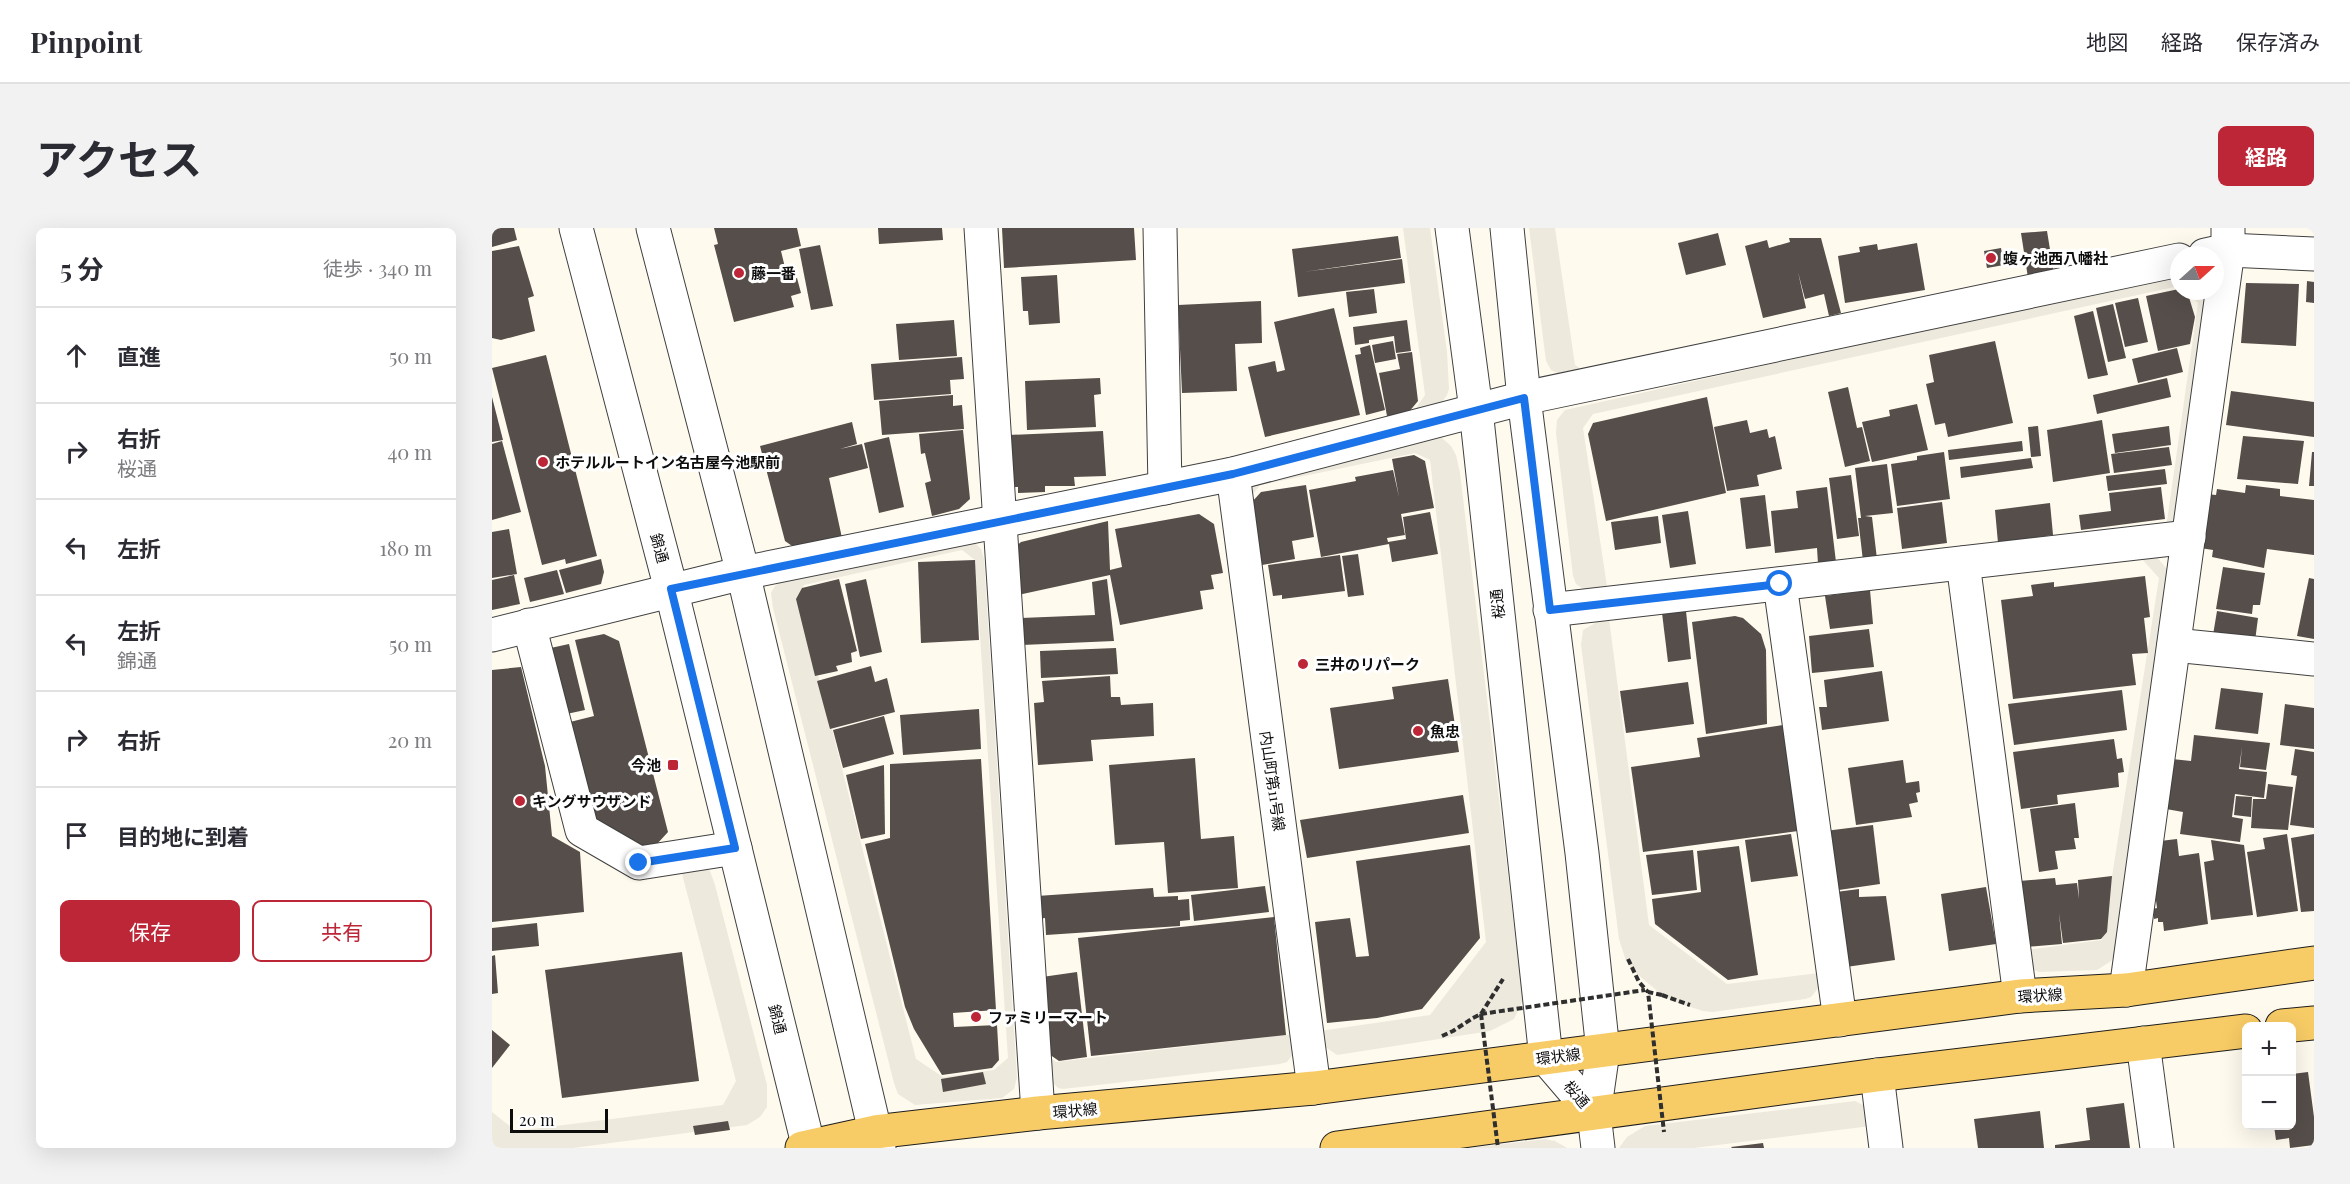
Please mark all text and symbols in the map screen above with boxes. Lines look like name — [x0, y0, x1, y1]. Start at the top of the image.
text: Pinpoint — [30, 23, 142, 60]
text: 地図 — [2086, 27, 2128, 55]
text: 経路 — [2161, 27, 2203, 55]
text: 保存済み — [2236, 27, 2320, 55]
button: 経路 — [2218, 126, 2314, 186]
text: アクセス — [36, 130, 202, 186]
north arrow — [2170, 246, 2224, 300]
place label: 蝮ヶ池西八幡社 — [2003, 248, 2108, 268]
text: 5 分 — [60, 251, 104, 286]
marker: 蝮ヶ池西八幡社 — [1984, 251, 1998, 265]
text: 徒歩 · 340 m — [323, 254, 432, 281]
place label: 藤一番 — [751, 263, 796, 283]
marker: 藤一番 — [732, 266, 746, 280]
icon: ahead — [60, 339, 93, 372]
text: 直進 — [117, 341, 161, 371]
text: 50 m — [389, 342, 432, 369]
text: 右折 — [117, 423, 161, 453]
icon: right — [60, 435, 93, 468]
text: 40 m — [387, 438, 432, 465]
place label: ホテルルートイン名古屋今池駅前 — [555, 452, 780, 472]
text: 桜通 — [117, 454, 157, 481]
marker: ホテルルートイン名古屋今池駅前 — [536, 455, 550, 469]
icon: left — [60, 531, 93, 564]
street label: 錦通 — [646, 531, 674, 565]
text: 左折 — [117, 533, 161, 563]
text: 180 m — [379, 534, 432, 561]
route start — [1766, 570, 1792, 596]
street label: 桜通 — [1485, 588, 1509, 620]
text: 左折 — [117, 615, 161, 645]
icon: left — [60, 627, 93, 660]
text: 50 m — [389, 630, 432, 657]
text: 錦通 — [117, 646, 157, 673]
place label: 三井のリパーク — [1315, 654, 1420, 674]
marker: 三井のリパーク — [1296, 657, 1310, 671]
place label: 魚忠 — [1430, 721, 1460, 741]
icon: right — [60, 723, 93, 756]
marker: 魚忠 — [1411, 724, 1425, 738]
text: 右折 — [117, 725, 161, 755]
text: 20 m — [388, 726, 432, 753]
street label: 内山町第11号線 — [1256, 730, 1290, 832]
place label: 今池 — [631, 755, 661, 775]
marker: 今池 — [666, 758, 680, 772]
place label: キングサウザンド — [532, 791, 652, 811]
marker: キングサウザンド — [513, 794, 527, 808]
icon: arrive — [60, 819, 93, 852]
text: 目的地に到着 — [117, 821, 249, 851]
route end — [625, 849, 651, 875]
button: 保存 — [60, 900, 240, 962]
button: 共有 — [252, 900, 432, 962]
street label: 環状線 — [2017, 983, 2063, 1007]
street label: 錦通 — [765, 1002, 791, 1036]
place label: ファミリーマート — [988, 1007, 1108, 1027]
marker: ファミリーマート — [969, 1010, 983, 1024]
map controls — [2242, 1022, 2296, 1130]
button: + — [2242, 1022, 2296, 1076]
street label: 環状線 — [1534, 1043, 1582, 1069]
street label: 桜通 — [1560, 1076, 1594, 1112]
button: − — [2242, 1076, 2296, 1130]
street label: 環状線 — [1052, 1098, 1098, 1122]
scale bar — [510, 1106, 608, 1134]
text: 20 m — [519, 1109, 554, 1130]

